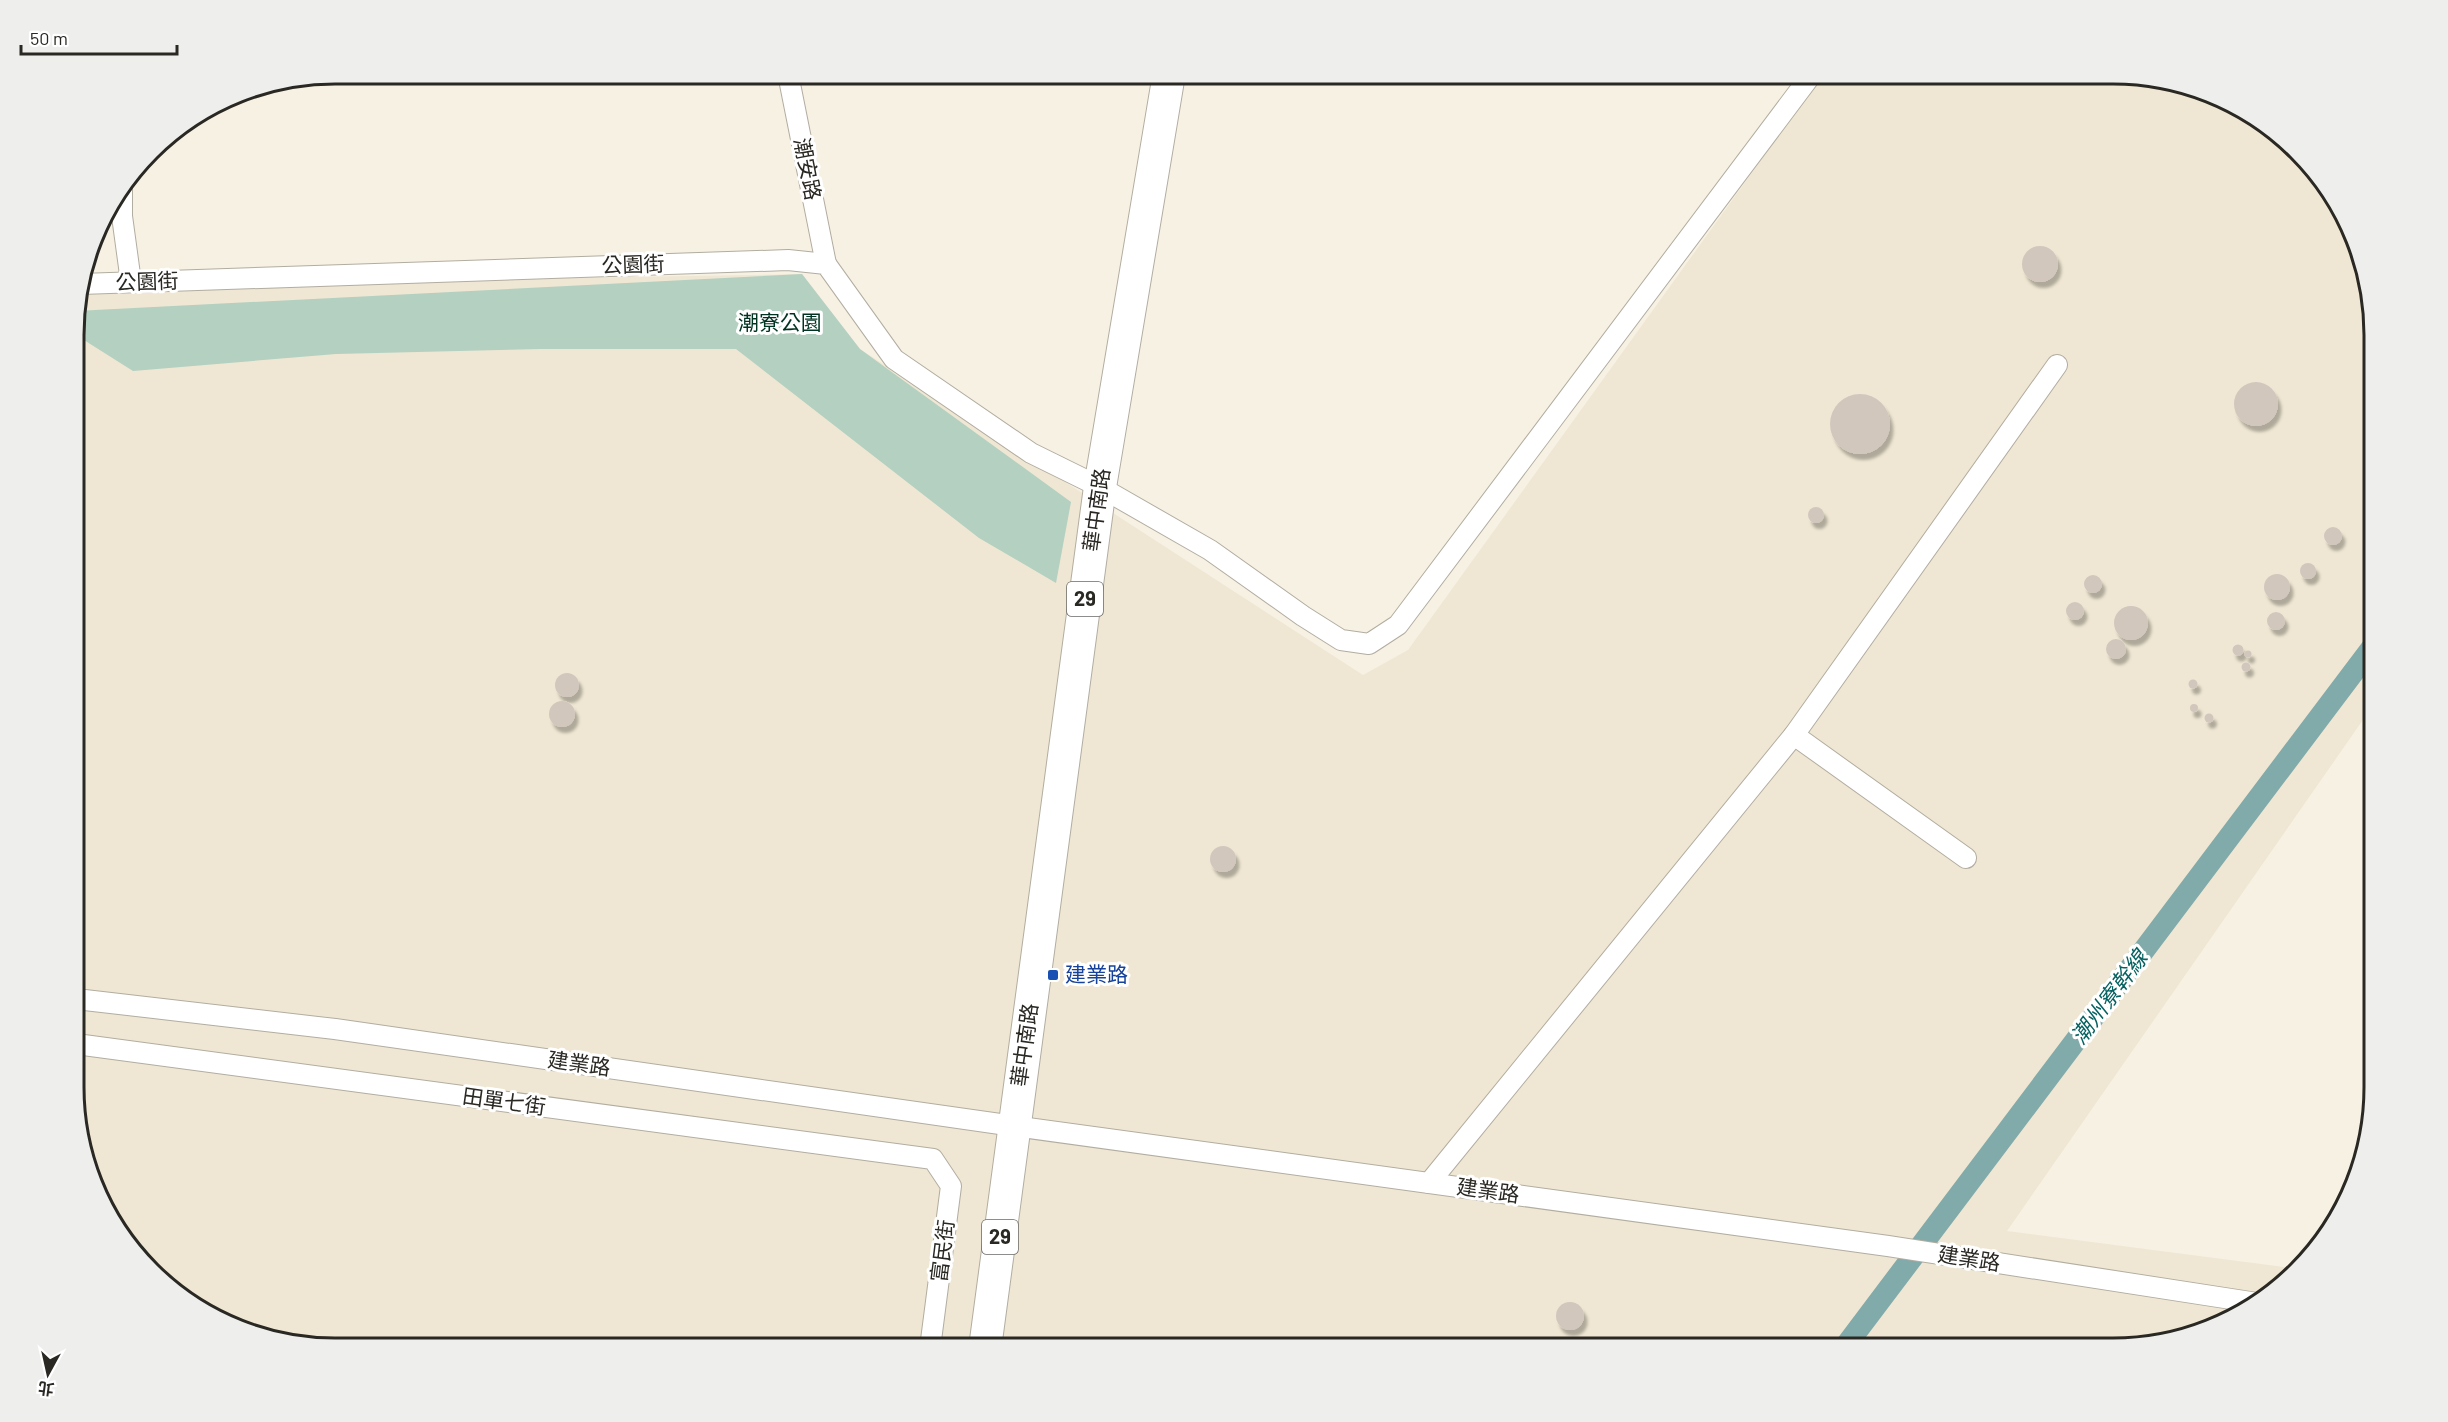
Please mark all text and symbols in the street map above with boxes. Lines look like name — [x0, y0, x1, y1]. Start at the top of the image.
scale bar — [21, 18, 177, 56]
text: 50 m — [30, 27, 68, 49]
street label: 潮安路 — [790, 135, 827, 202]
street label: 公園街 — [601, 250, 665, 277]
street label: 公園街 — [115, 267, 179, 294]
park label: 潮寮公園 — [738, 309, 822, 334]
street label: 華中南路 — [1077, 466, 1114, 553]
road number: 29 — [1067, 582, 1103, 616]
water label: 潮州寮幹線 — [2065, 942, 2153, 1048]
place label: 建業路 — [1065, 961, 1128, 986]
marker: 建業路 — [1046, 968, 1060, 982]
street label: 華中南路 — [1005, 1001, 1042, 1088]
street label: 建業路 — [546, 1046, 612, 1079]
street label: 田單七街 — [461, 1082, 548, 1119]
street label: 建業路 — [1455, 1173, 1521, 1206]
street label: 富民街 — [925, 1218, 958, 1284]
road number: 29 — [982, 1220, 1018, 1254]
street label: 建業路 — [1936, 1240, 2002, 1275]
north arrow — [18, 1344, 78, 1404]
text: 北 — [37, 1379, 55, 1400]

